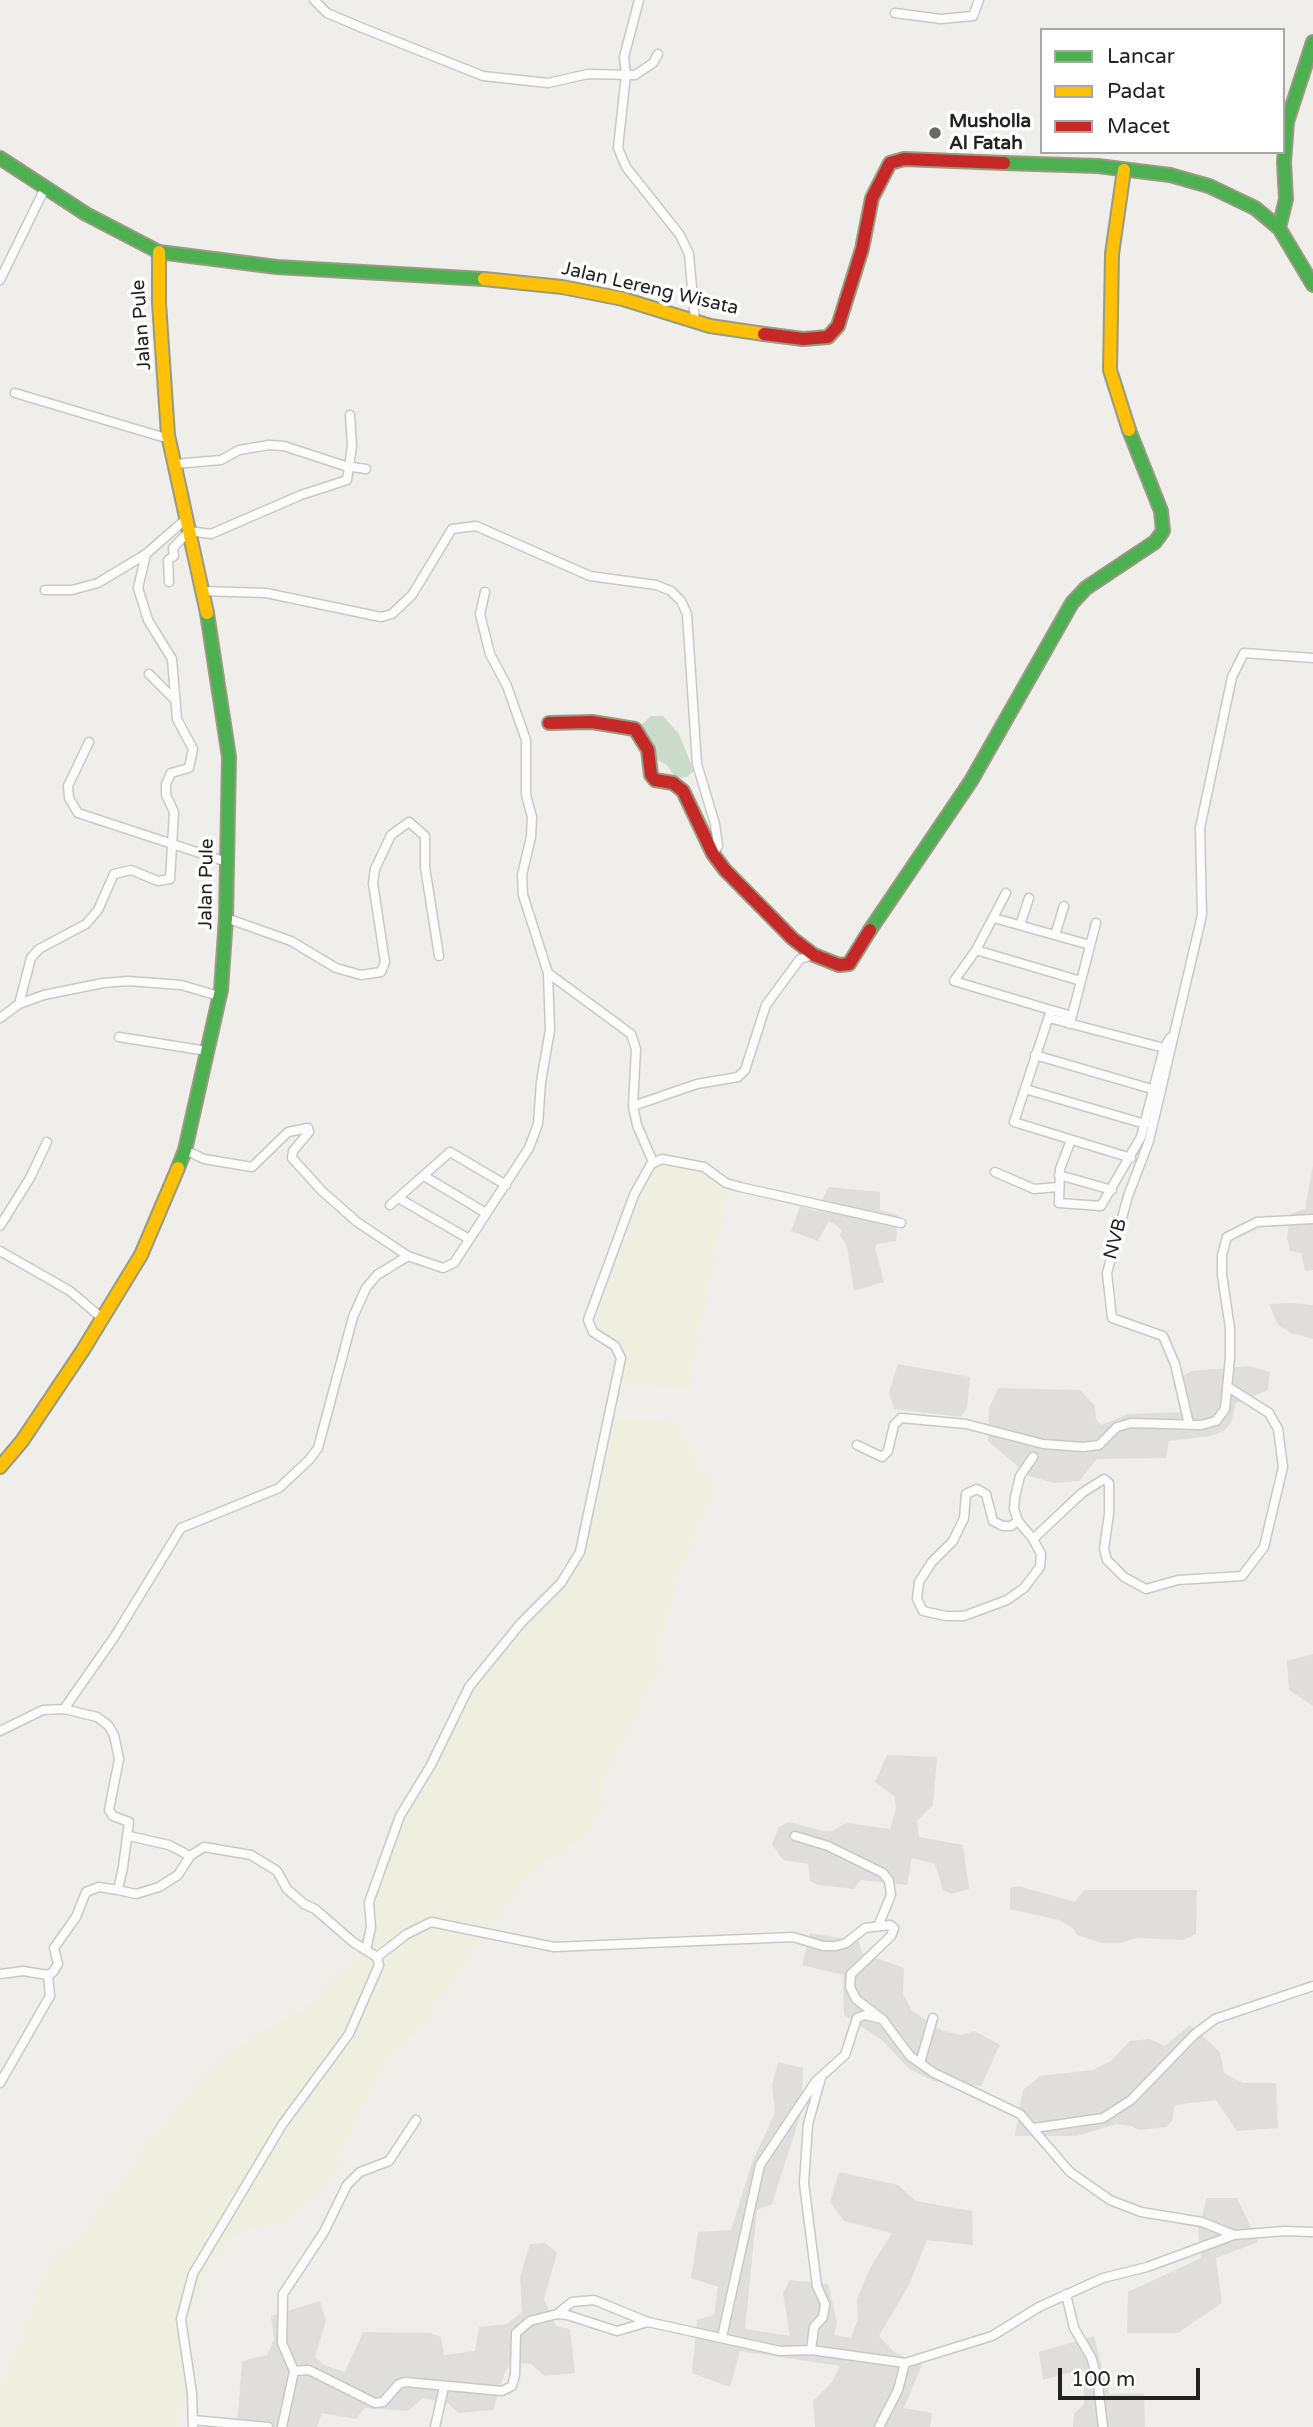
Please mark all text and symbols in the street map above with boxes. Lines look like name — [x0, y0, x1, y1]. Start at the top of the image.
legend — [1040, 28, 1285, 154]
text: Lancar — [1107, 44, 1175, 69]
text: Padat — [1107, 79, 1165, 104]
place label: Musholla Al Fatah — [949, 111, 1031, 155]
text: Macet — [1107, 114, 1170, 139]
marker: Musholla Al Fatah — [927, 125, 943, 141]
street label: Jalan Lereng Wisata — [559, 258, 741, 320]
street label: Jalan Pule — [127, 279, 157, 371]
street label: Jalan Pule — [195, 838, 219, 930]
street label: NVB — [1100, 1216, 1132, 1262]
scale bar — [1061, 2354, 1203, 2398]
text: 100 m — [1071, 2367, 1135, 2392]

